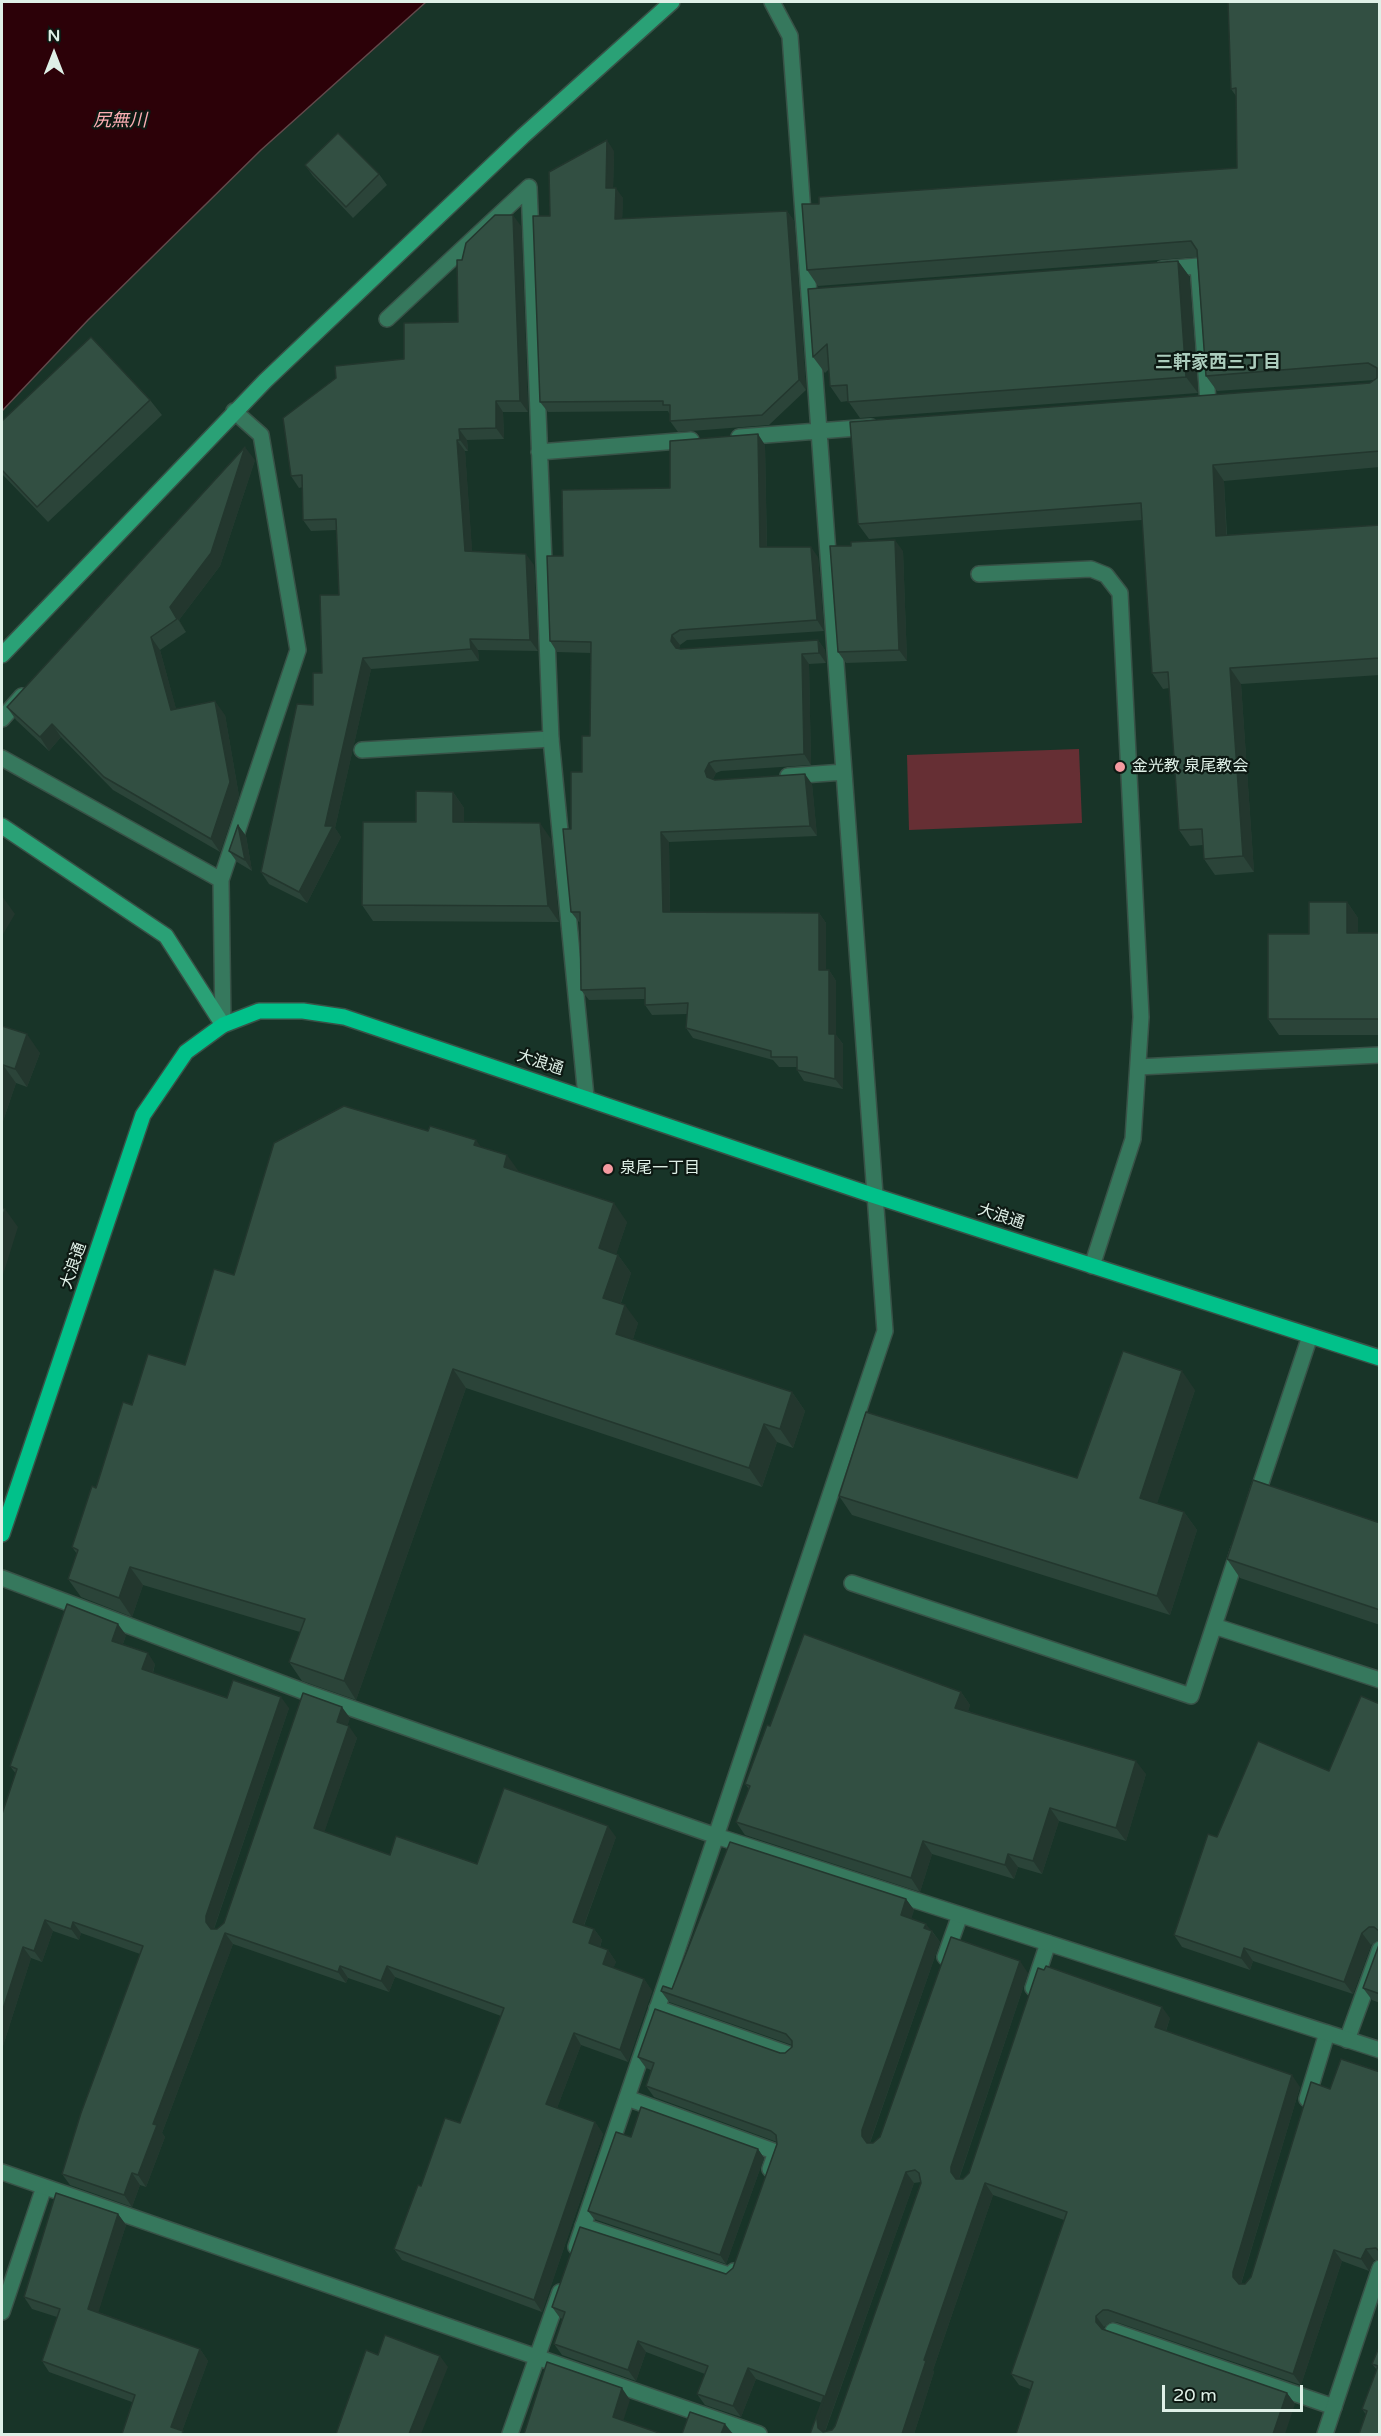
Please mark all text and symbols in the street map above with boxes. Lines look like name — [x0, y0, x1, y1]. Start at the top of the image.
north arrow — [24, 24, 84, 84]
text: N — [48, 26, 60, 46]
water label: 尻無川 — [93, 110, 147, 132]
district label: 三軒家西三丁目 — [1155, 352, 1281, 374]
place label: 金光教 泉尾教会 — [1132, 757, 1248, 777]
marker: 金光教 泉尾教会 — [1113, 760, 1127, 774]
street label: 大浪通 — [514, 1046, 566, 1080]
place label: 泉尾一丁目 — [620, 1159, 700, 1179]
marker: 泉尾一丁目 — [601, 1162, 615, 1176]
street label: 大浪通 — [975, 1200, 1027, 1234]
street label: 大浪通 — [57, 1240, 91, 1292]
scale bar — [1165, 2373, 1306, 2411]
text: 20 m — [1173, 2384, 1217, 2406]

